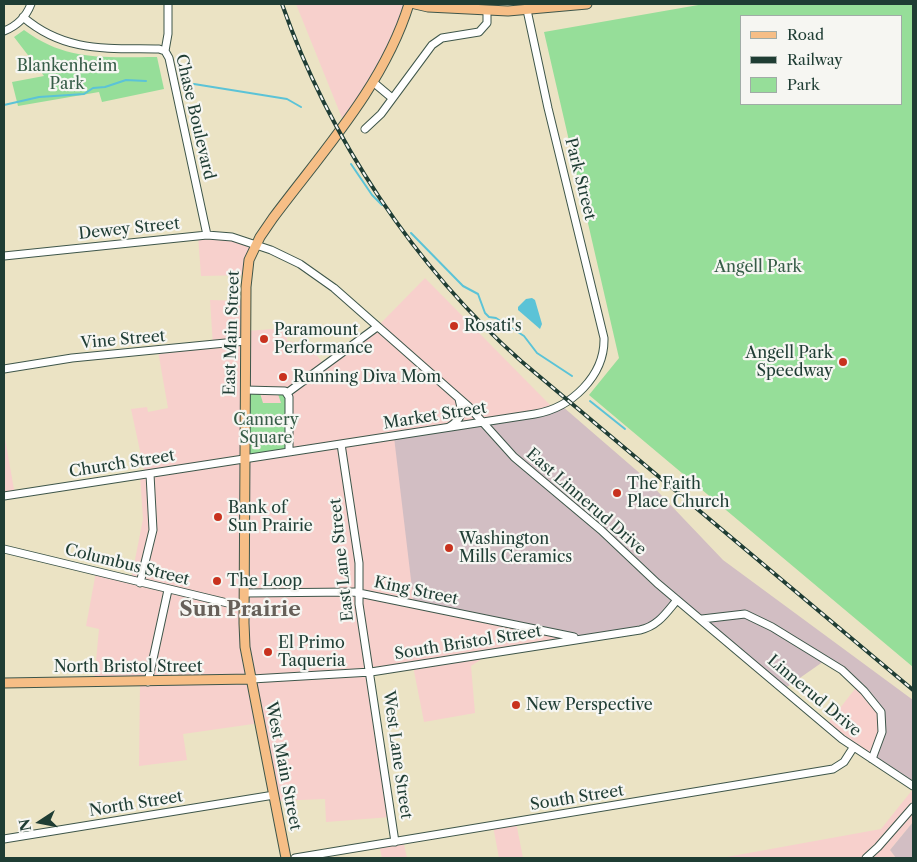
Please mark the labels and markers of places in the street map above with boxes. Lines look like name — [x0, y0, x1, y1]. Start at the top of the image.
place label: Rosati's — [464, 316, 522, 336]
place label: Paramount Performance — [274, 320, 373, 358]
marker: Rosati's — [448, 320, 460, 332]
marker: Paramount Performance — [258, 333, 270, 345]
place label: Angell Park Speedway — [745, 343, 833, 381]
marker: Angell Park Speedway — [837, 356, 849, 368]
place label: Running Diva Mom — [293, 367, 441, 387]
marker: Running Diva Mom — [277, 371, 289, 383]
place label: The Faith Place Church — [627, 474, 730, 512]
marker: The Faith Place Church — [611, 487, 623, 499]
place label: Bank of Sun Prairie — [228, 498, 313, 536]
marker: Bank of Sun Prairie — [212, 511, 224, 523]
place label: Washington Mills Ceramics — [459, 529, 572, 567]
marker: Washington Mills Ceramics — [443, 542, 455, 554]
place label: The Loop — [227, 571, 302, 591]
marker: The Loop — [211, 575, 223, 587]
place label: El Primo Taqueria — [278, 633, 345, 671]
marker: El Primo Taqueria — [262, 646, 274, 658]
place label: New Perspective — [526, 695, 653, 715]
marker: New Perspective — [510, 699, 522, 711]

